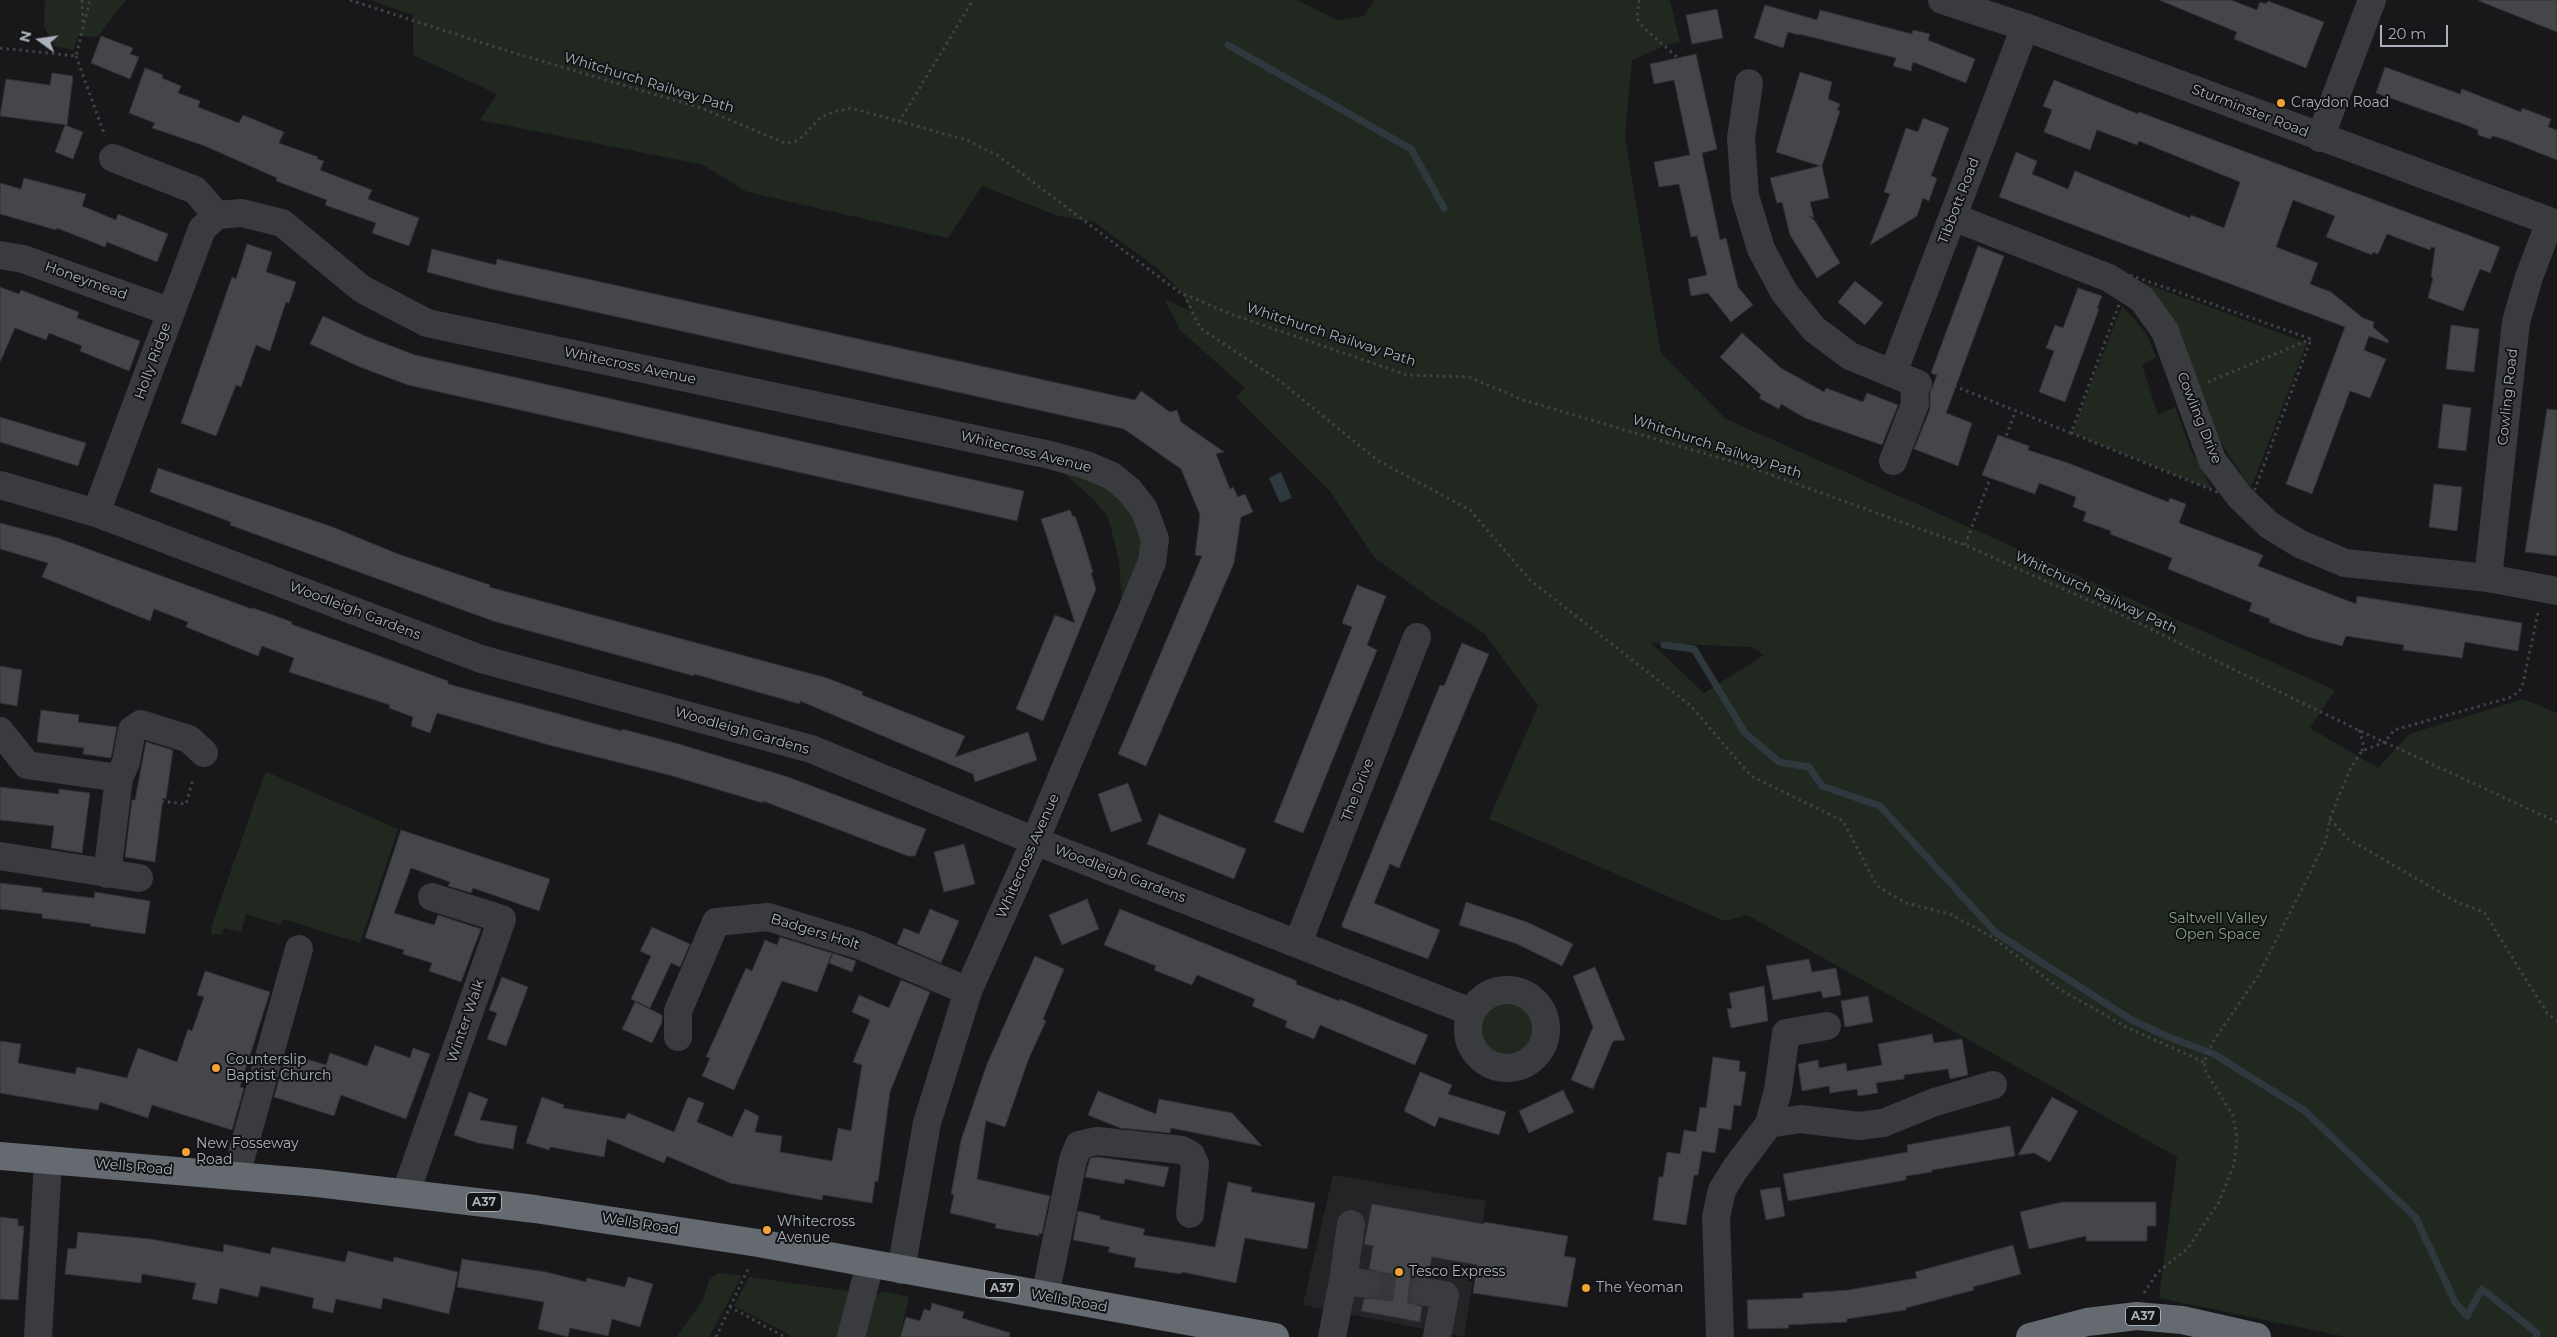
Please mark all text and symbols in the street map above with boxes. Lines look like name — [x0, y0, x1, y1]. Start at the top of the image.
north arrow — [15, 15, 65, 65]
scale bar — [2382, 15, 2450, 47]
text: 20 m — [2388, 24, 2426, 43]
text: N — [15, 29, 36, 44]
street label: Whitchurch Railway Path — [562, 49, 736, 117]
street label: Sturminster Road — [2189, 81, 2311, 141]
place label: Craydon Road — [2291, 95, 2389, 111]
marker: Craydon Road — [2275, 97, 2287, 109]
street label: Tibbott Road — [1935, 156, 1983, 246]
street label: Honeymead — [43, 258, 129, 304]
street label: Whitchurch Railway Path — [1244, 300, 1418, 370]
street label: Holly Ridge — [131, 320, 175, 402]
street label: Whitecross Avenue — [562, 344, 698, 388]
street label: Cowling Road — [2495, 348, 2521, 446]
street label: Cowling Drive — [2173, 370, 2225, 466]
street label: Whitchurch Railway Path — [1630, 412, 1804, 482]
street label: Whitecross Avenue — [959, 428, 1093, 476]
street label: Whitchurch Railway Path — [2012, 548, 2180, 638]
street label: Woodleigh Gardens — [287, 578, 423, 644]
street label: Woodleigh Gardens — [673, 704, 811, 758]
street label: The Drive — [1338, 756, 1378, 824]
street label: Whitecross Avenue — [993, 791, 1063, 921]
street label: Woodleigh Gardens — [1052, 841, 1188, 907]
street label: Badgers Holt — [769, 911, 861, 953]
park label: Saltwell Valley Open Space — [2169, 911, 2267, 944]
street label: Winter Walk — [444, 977, 488, 1065]
place label: Counterslip Baptist Church — [226, 1052, 331, 1084]
marker: Counterslip Baptist Church — [210, 1062, 222, 1074]
place label: New Fosseway Road — [196, 1136, 299, 1168]
marker: New Fosseway Road — [180, 1146, 192, 1158]
street label: Wells Road — [94, 1155, 174, 1179]
road number: A37 — [466, 1192, 502, 1212]
street label: Wells Road — [600, 1210, 680, 1238]
place label: Whitecross Avenue — [777, 1214, 855, 1246]
marker: Whitecross Avenue — [761, 1224, 773, 1236]
place label: Tesco Express — [1409, 1264, 1505, 1280]
marker: Tesco Express — [1393, 1266, 1405, 1278]
road number: A37 — [984, 1278, 1020, 1298]
place label: The Yeoman — [1596, 1280, 1683, 1296]
marker: The Yeoman — [1580, 1282, 1592, 1294]
street label: Wells Road — [1029, 1286, 1109, 1316]
road number: A37 — [2126, 1306, 2160, 1325]

